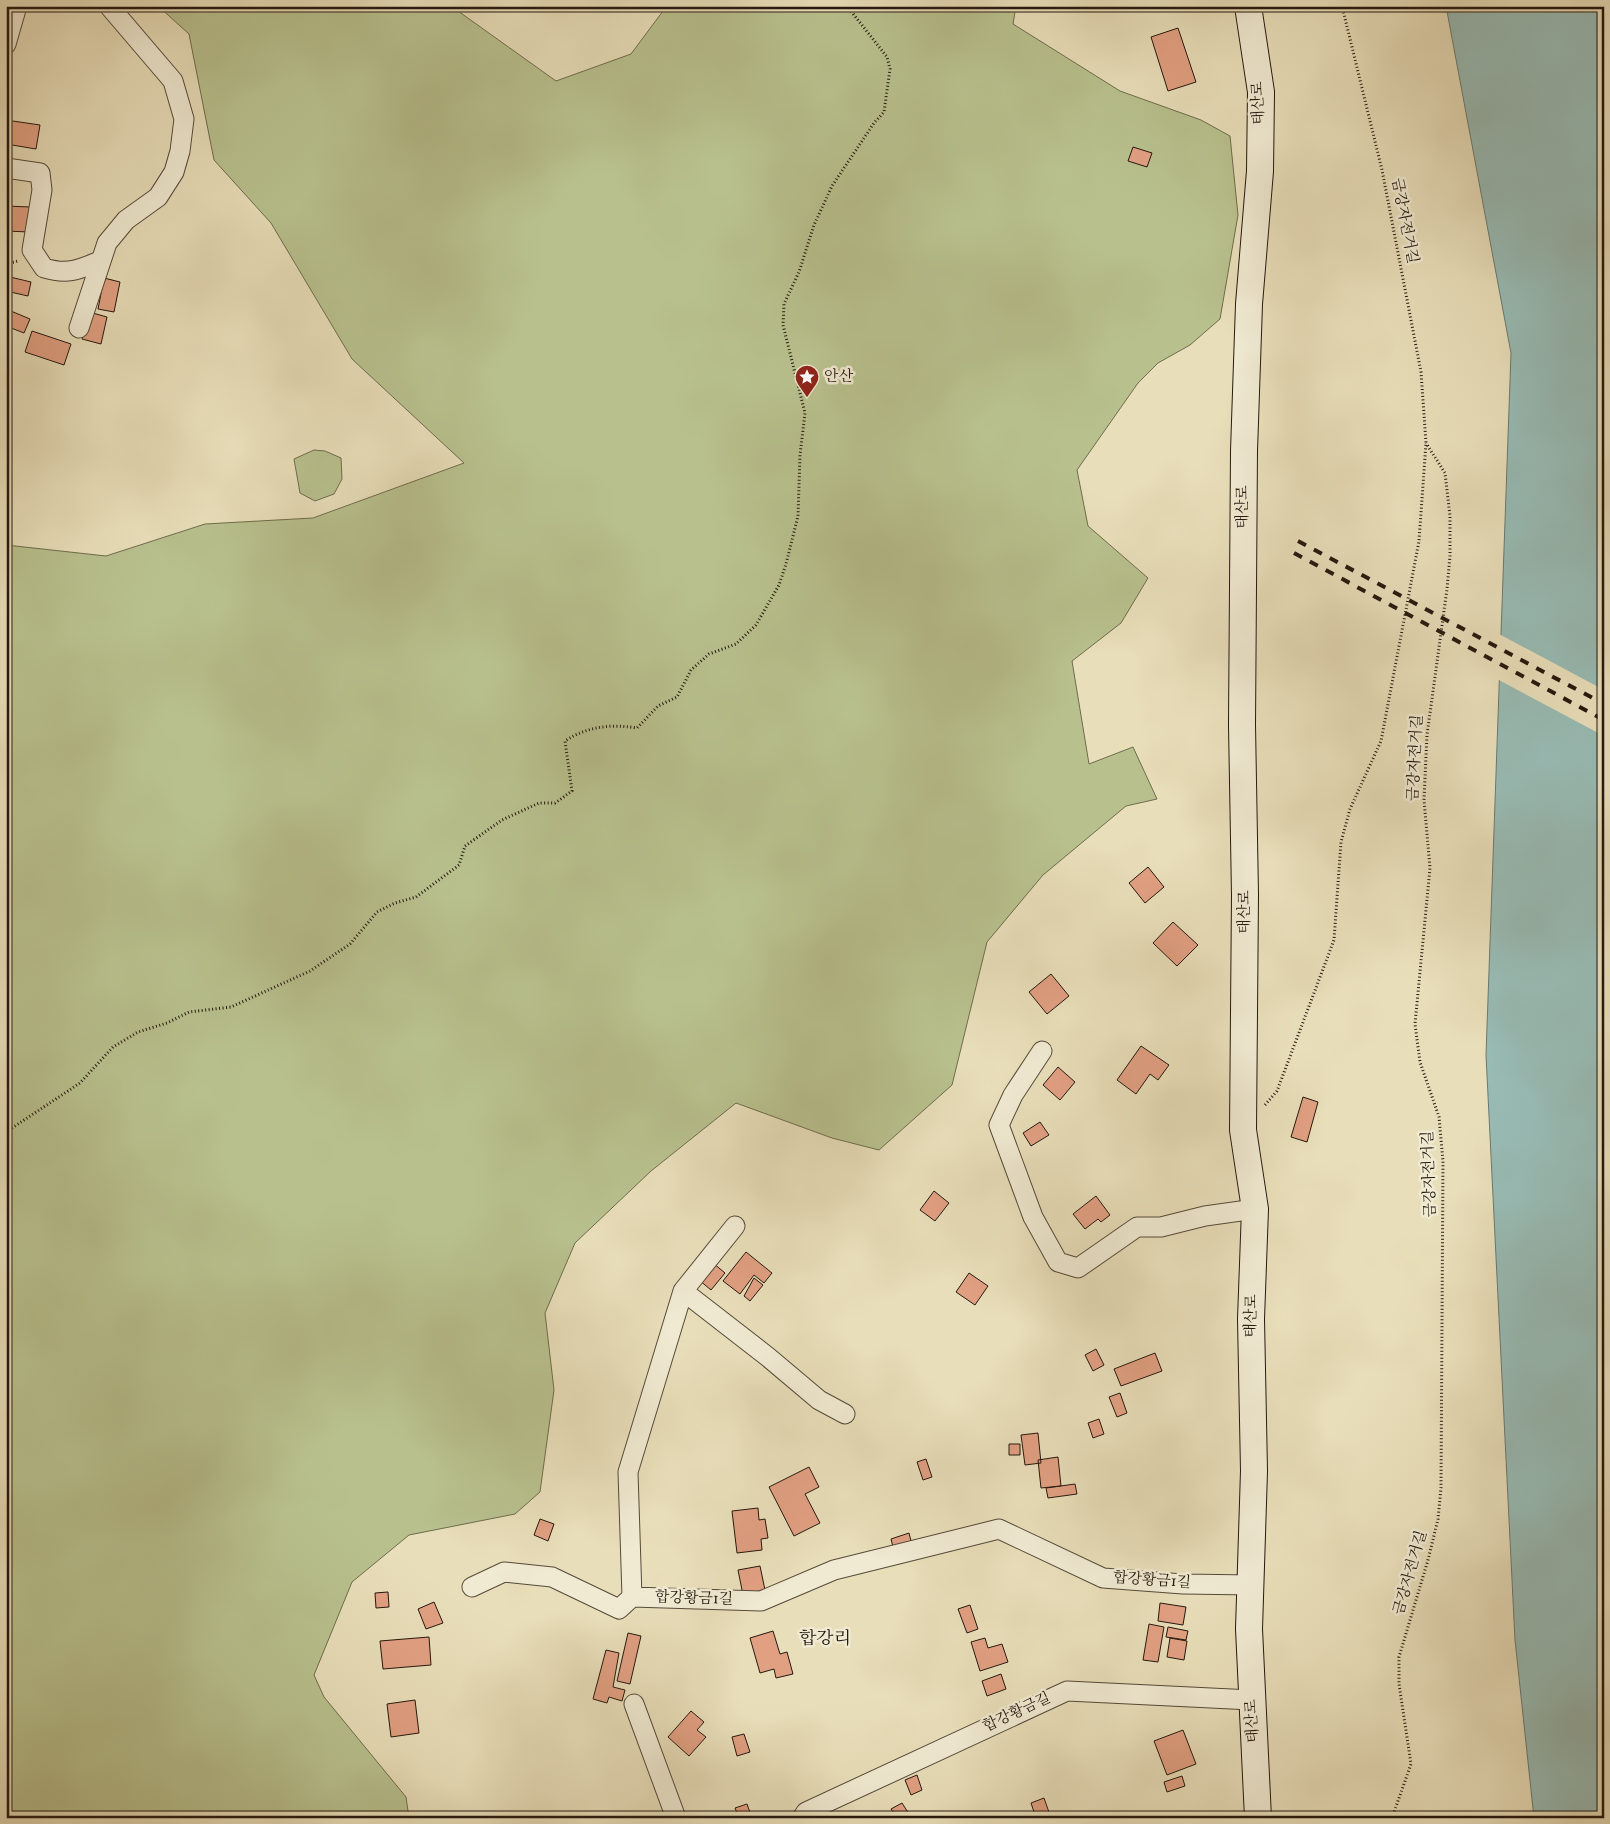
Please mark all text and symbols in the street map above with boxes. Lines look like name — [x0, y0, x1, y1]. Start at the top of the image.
street label: 태산로 — [1248, 80, 1270, 125]
street label: 금강자전거길 — [1385, 176, 1423, 266]
place icon: 안산 — [794, 364, 820, 398]
place label: 안산 — [824, 367, 853, 388]
street label: 태산로 — [1233, 485, 1254, 529]
street label: 금강자전거길 — [1403, 714, 1429, 802]
street label: 태산로 — [1235, 890, 1256, 934]
street label: 금강자전거길 — [1418, 1130, 1442, 1218]
street label: 태산로 — [1241, 1294, 1263, 1338]
street label: 금강자전거길 — [1389, 1528, 1433, 1618]
street label: 합강황금1길 — [1112, 1568, 1192, 1594]
street label: 합강황금1길 — [655, 1587, 733, 1611]
district label: 합강리 — [799, 1627, 851, 1652]
street label: 합강황금길 — [980, 1688, 1054, 1738]
street label: 태산로 — [1241, 1698, 1265, 1743]

